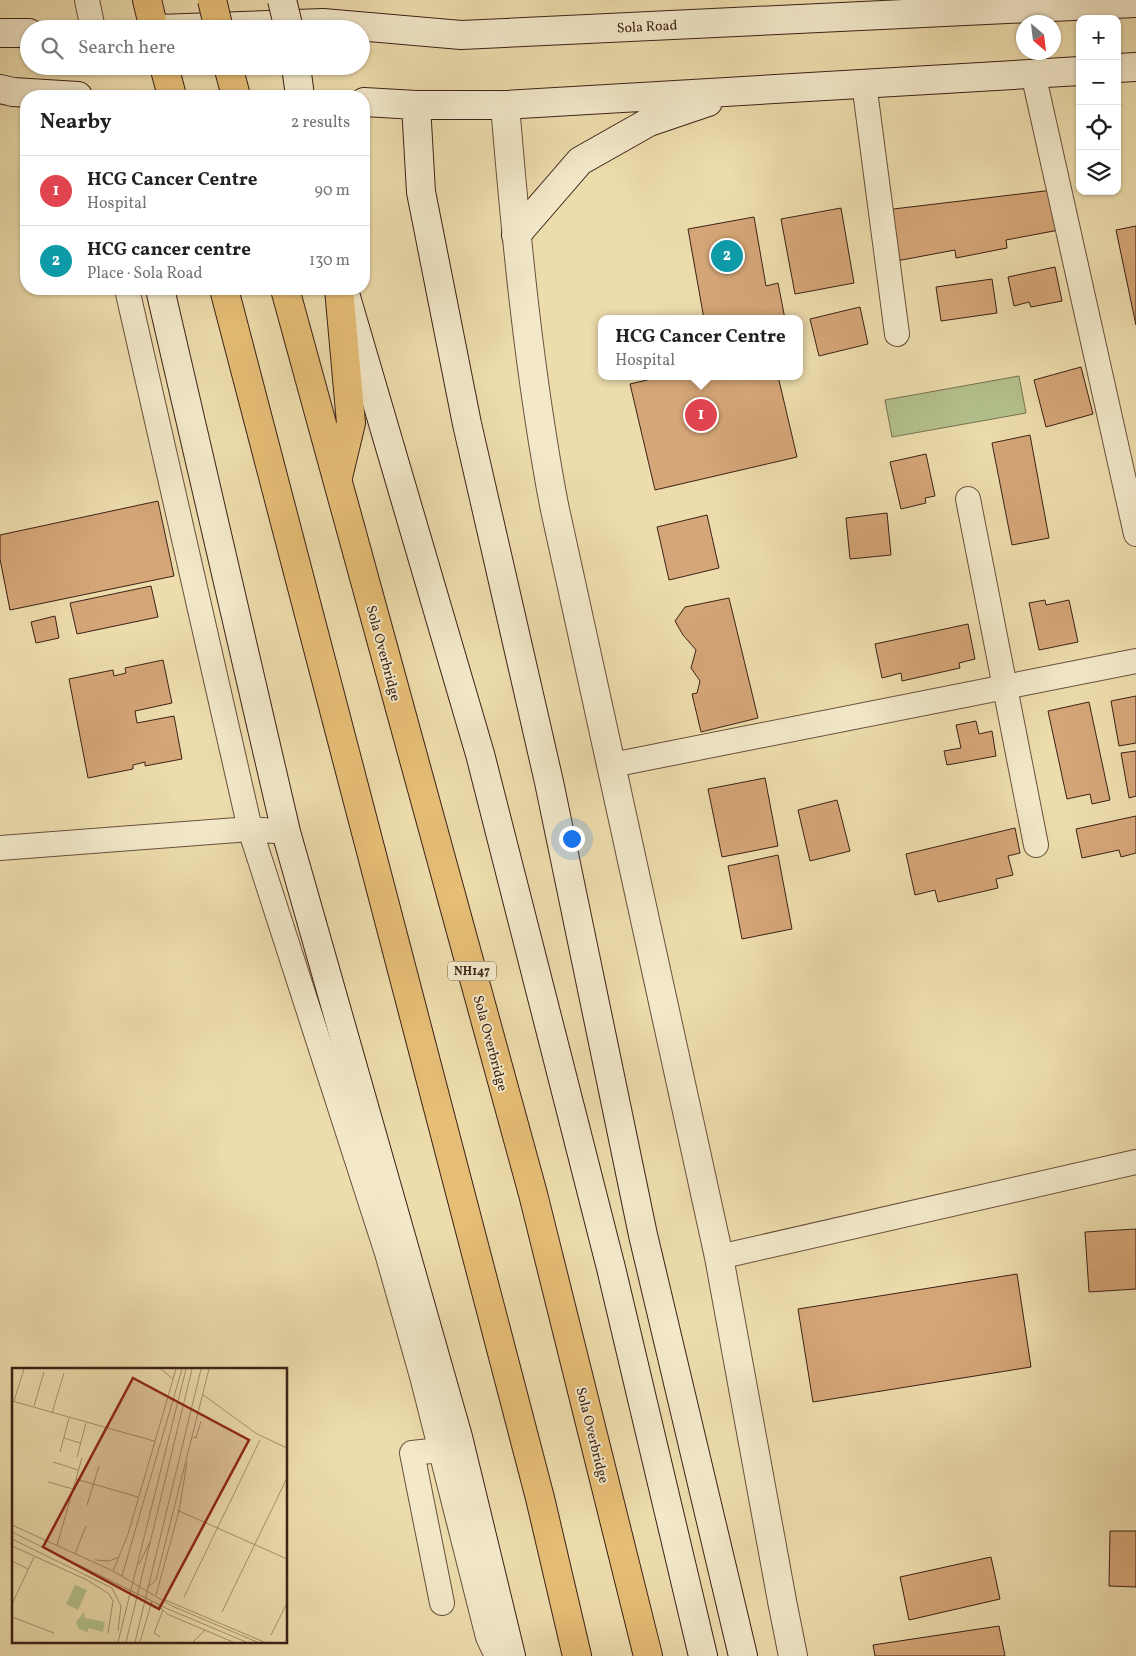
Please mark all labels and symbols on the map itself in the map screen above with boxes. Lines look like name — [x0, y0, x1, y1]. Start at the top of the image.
north arrow — [1016, 15, 1061, 60]
street label: Sola Road — [616, 16, 678, 39]
pin: 2 — [711, 237, 743, 275]
pin: 1 — [685, 396, 717, 434]
street label: Sola Overbridge — [361, 603, 405, 704]
your location — [559, 826, 585, 852]
road number: NH147 — [448, 961, 496, 980]
street label: Sola Overbridge — [468, 993, 512, 1094]
inset map — [12, 1368, 288, 1644]
street label: Sola Overbridge — [570, 1385, 613, 1486]

